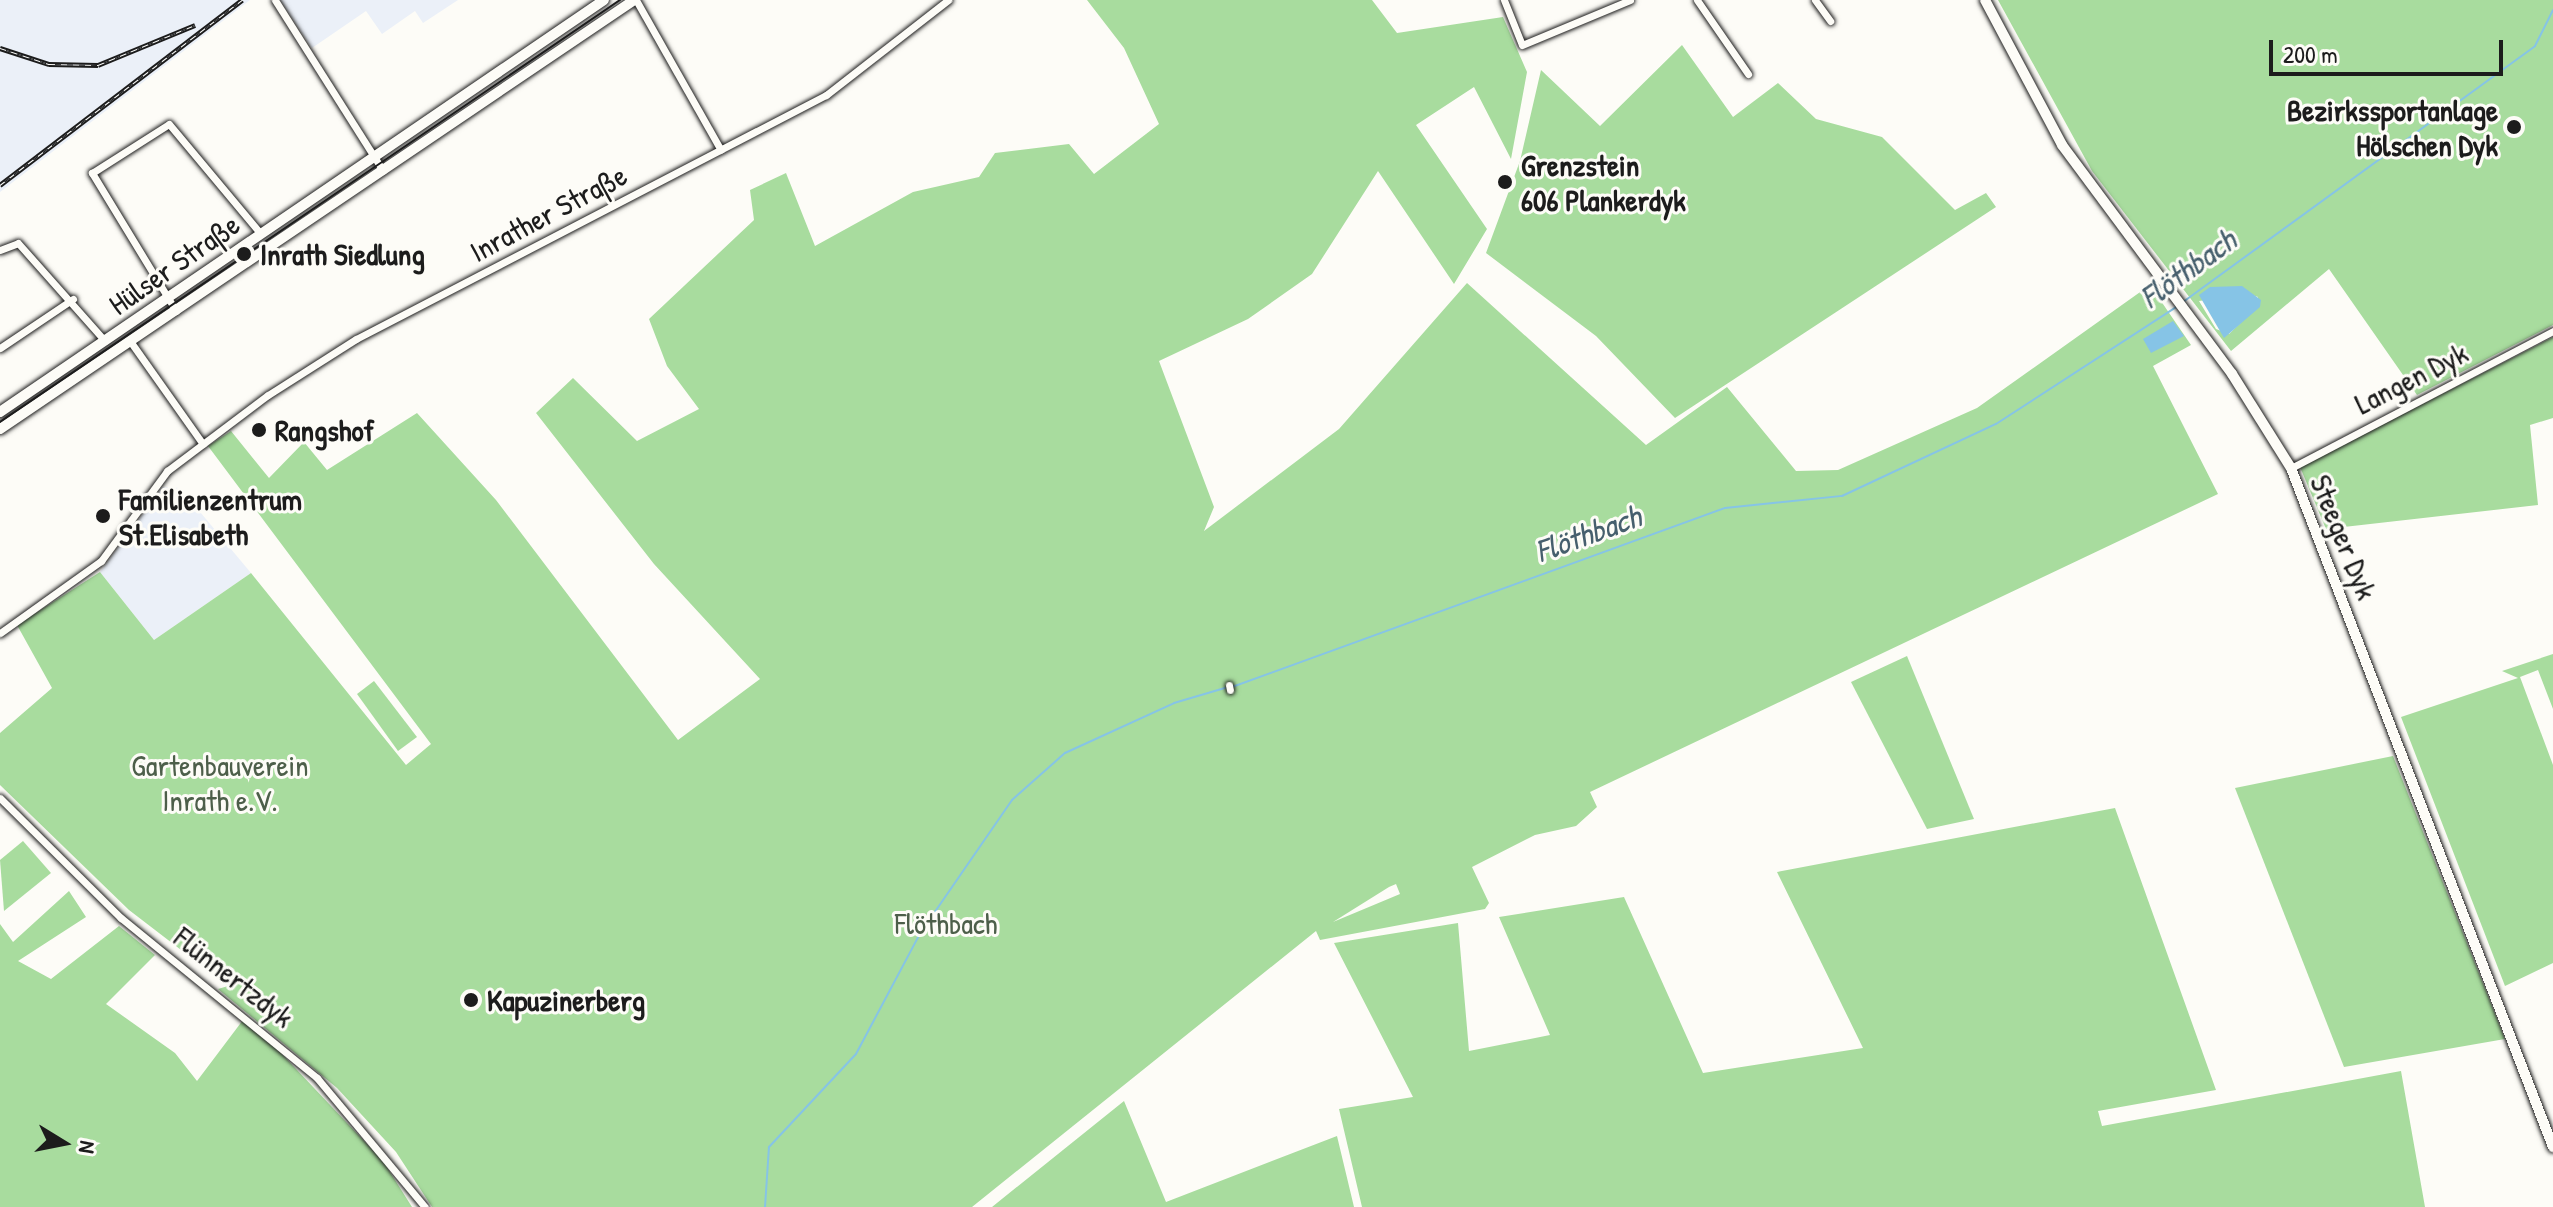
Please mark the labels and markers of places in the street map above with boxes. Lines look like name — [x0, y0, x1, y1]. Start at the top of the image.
place label: Bezirkssportanlage Hölschen Dyk — [2287, 92, 2498, 162]
marker: Bezirkssportanlage Hölschen Dyk — [2505, 118, 2523, 136]
place label: Grenzstein 606 Plankerdyk — [1521, 147, 1686, 218]
marker: Grenzstein 606 Plankerdyk — [1496, 173, 1514, 191]
place label: Inrath Siedlung — [260, 236, 425, 272]
marker: Inrath Siedlung — [235, 245, 253, 263]
place label: Rangshof — [275, 412, 374, 448]
marker: Rangshof — [250, 421, 268, 439]
place label: Familienzentrum St.Elisabeth — [119, 481, 302, 552]
marker: Familienzentrum St.Elisabeth — [94, 507, 112, 525]
place label: Kapuzinerberg — [487, 982, 645, 1018]
marker: Kapuzinerberg — [462, 991, 480, 1009]

